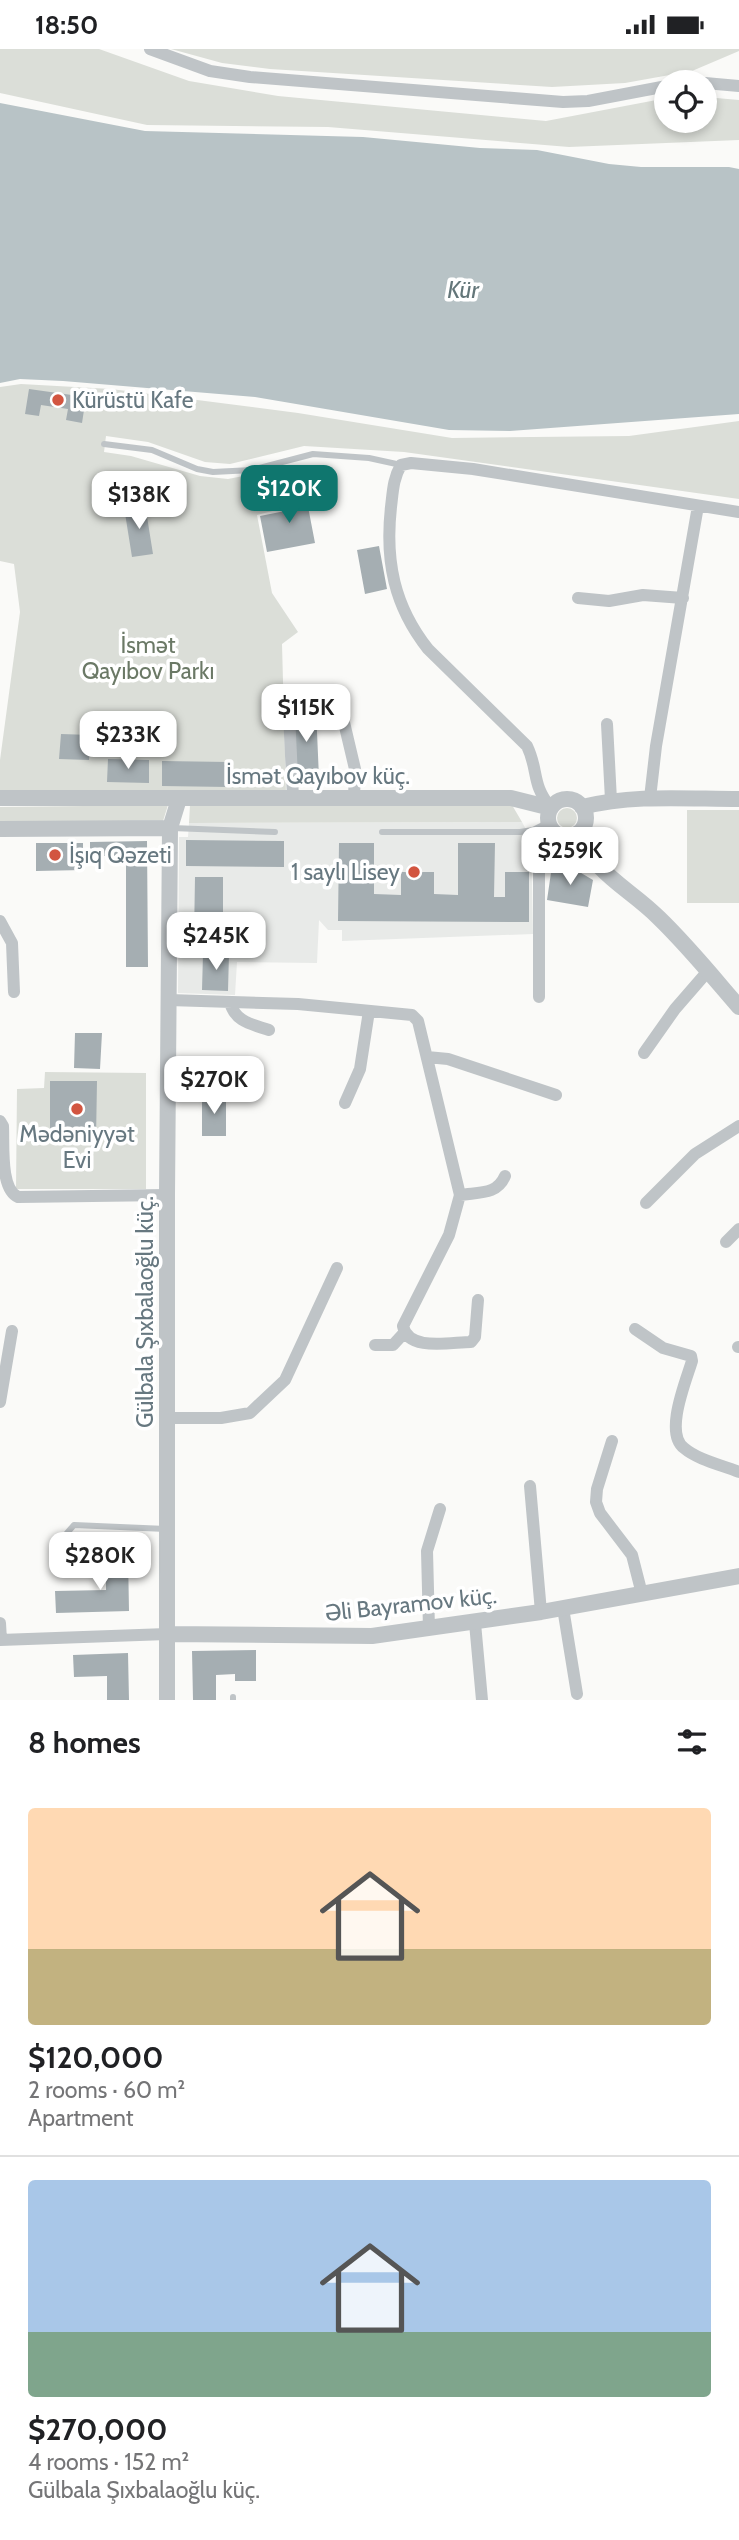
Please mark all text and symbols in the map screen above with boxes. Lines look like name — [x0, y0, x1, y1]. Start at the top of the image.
text: 18:50 — [35, 9, 98, 41]
map controls — [654, 70, 717, 133]
button: locate — [654, 70, 717, 133]
water label: Kür — [447, 275, 480, 304]
place label: Kürüstü Kafe — [72, 386, 194, 414]
marker: Kürüstü Kafe — [50, 392, 66, 408]
pin: $120K — [240, 465, 338, 525]
pin: $138K — [90, 471, 188, 531]
text: $120K — [257, 474, 321, 502]
text: $138K — [108, 480, 170, 508]
park label: İsmət Qayıbov Parkı — [82, 631, 214, 685]
pin: $115K — [257, 685, 355, 744]
text: $115K — [277, 693, 335, 721]
pin: $233K — [79, 711, 177, 771]
text: $233K — [96, 720, 160, 748]
street label: İsmət Qayıbov küç. — [226, 762, 410, 790]
pin: $259K — [521, 827, 619, 887]
text: $259K — [537, 836, 603, 864]
place label: İşıq Qəzeti — [69, 841, 172, 869]
marker: İşıq Qəzeti — [47, 847, 63, 863]
place label: 1 saylı Lisey — [291, 858, 400, 886]
marker: 1 saylı Lisey — [406, 864, 422, 880]
pin: $245K — [167, 913, 265, 972]
text: $245K — [183, 921, 249, 949]
pin: $270K — [165, 1056, 263, 1116]
text: $270K — [180, 1065, 248, 1093]
marker: Mədəniyyət Evi — [69, 1101, 85, 1117]
place label: Mədəniyyət Evi — [19, 1120, 135, 1174]
street label: Gülbala Şıxbalaoğlu küç. — [131, 1196, 159, 1428]
pin: $280K — [51, 1533, 149, 1592]
text: $280K — [65, 1541, 135, 1569]
street label: Əli Bayramov küç. — [324, 1581, 498, 1627]
icon: filters — [673, 1723, 711, 1761]
text: 8 homes — [28, 1724, 141, 1761]
icon: home — [307, 1853, 433, 1979]
text: $120,000 — [28, 2039, 163, 2076]
text: 2 rooms · 60 m² — [28, 2076, 185, 2104]
text: Apartment — [28, 2104, 133, 2132]
icon: home — [307, 2225, 433, 2351]
text: $270,000 — [28, 2411, 167, 2448]
text: 4 rooms · 152 m² — [28, 2448, 189, 2476]
text: Gülbala Şıxbalaoğlu küç. — [28, 2476, 260, 2504]

